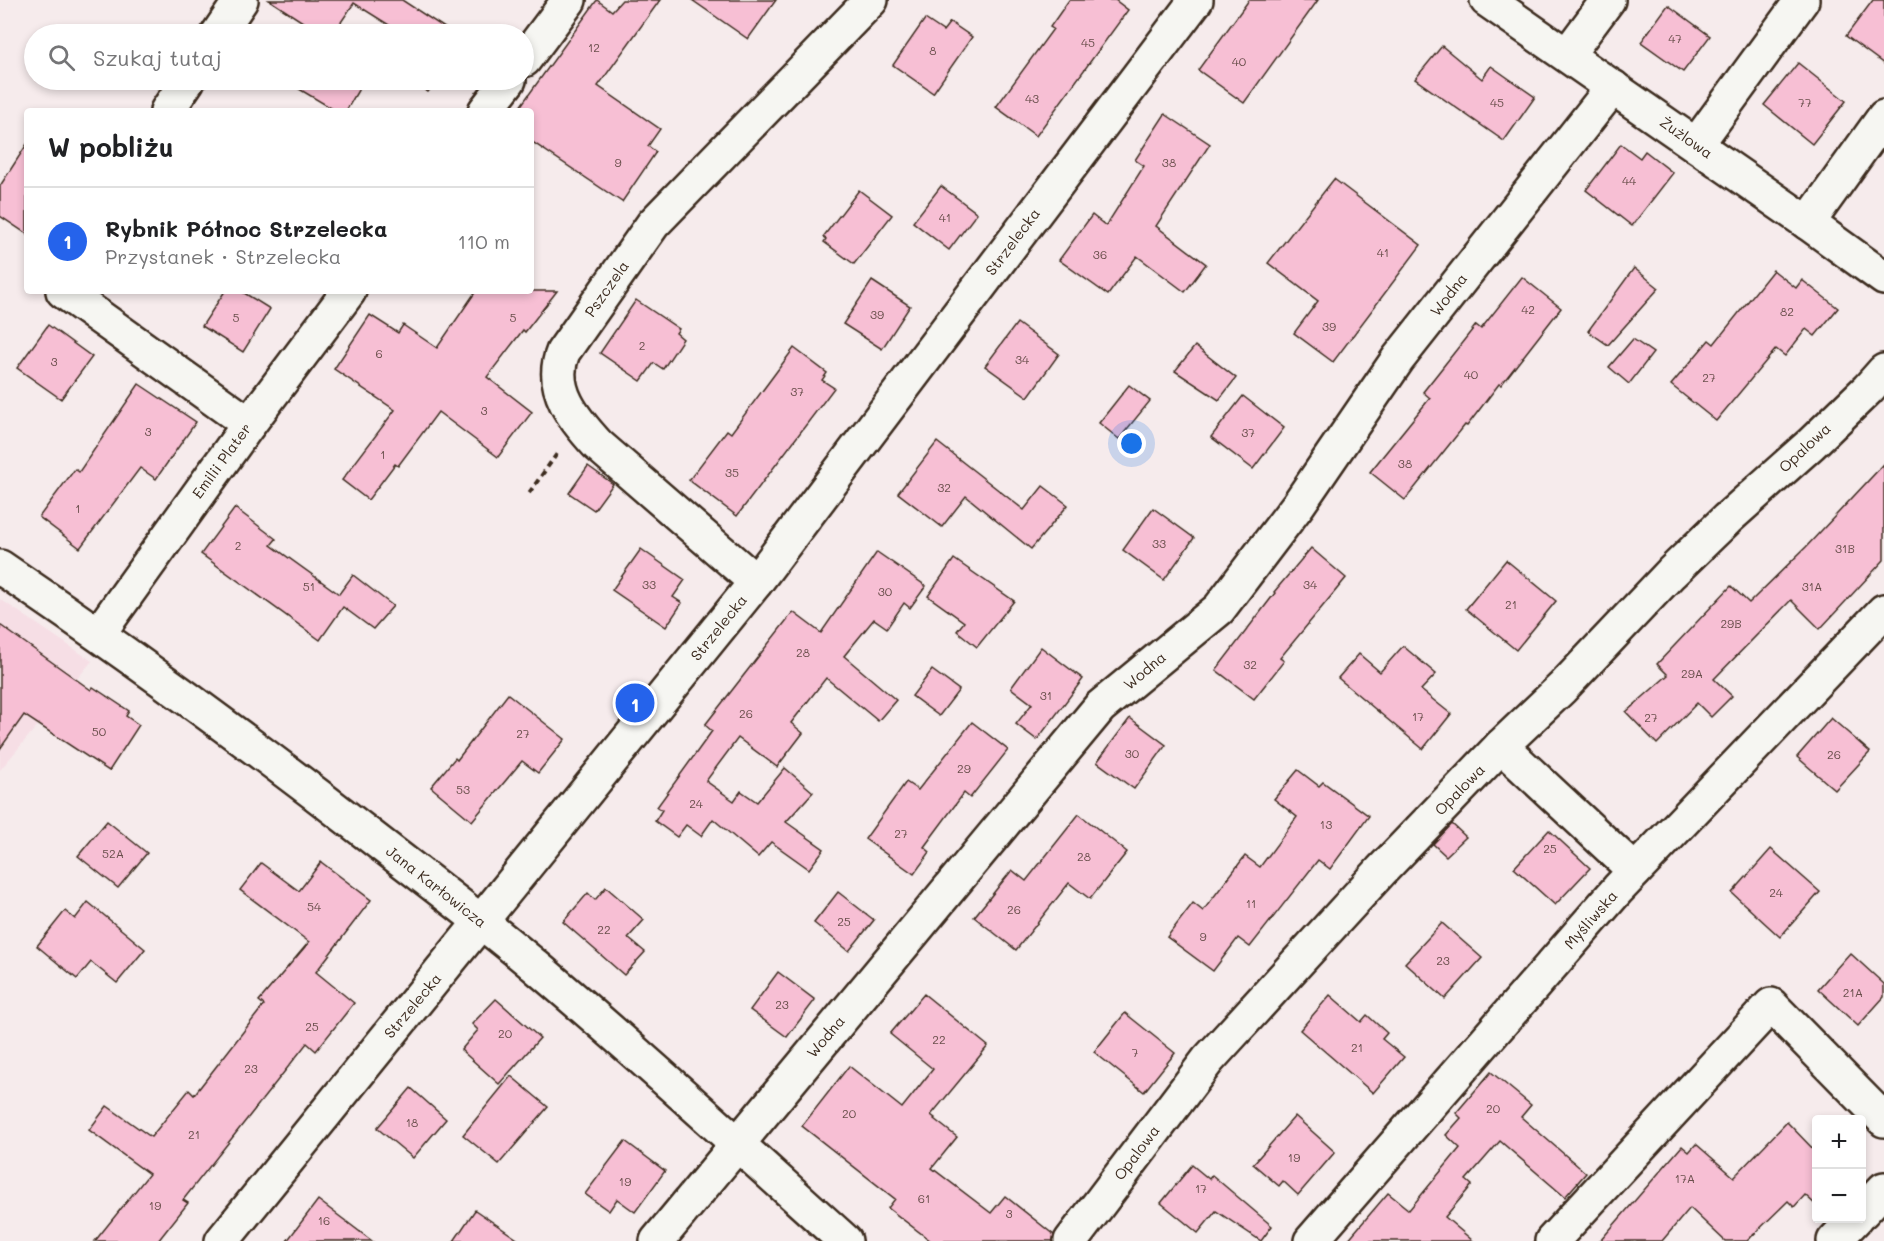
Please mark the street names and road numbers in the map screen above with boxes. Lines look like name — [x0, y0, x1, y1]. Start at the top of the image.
street label: Żużlowa — [1656, 112, 1717, 163]
street label: Strzelecka — [980, 204, 1044, 279]
street label: Pszczela — [580, 256, 633, 321]
street label: Wodna — [1425, 269, 1471, 320]
street label: Opalowa — [1774, 418, 1835, 476]
street label: Emilii Plater — [187, 419, 255, 502]
street label: Strzelecka — [685, 590, 751, 665]
street label: Wodna — [1119, 647, 1170, 694]
street label: Opalowa — [1430, 759, 1489, 819]
street label: Jana Karłowicza — [382, 841, 491, 932]
street label: Myśliwska — [1559, 886, 1621, 953]
street label: Strzelecka — [379, 969, 445, 1042]
street label: Wodna — [802, 1011, 849, 1062]
street label: Opalowa — [1109, 1121, 1163, 1184]

